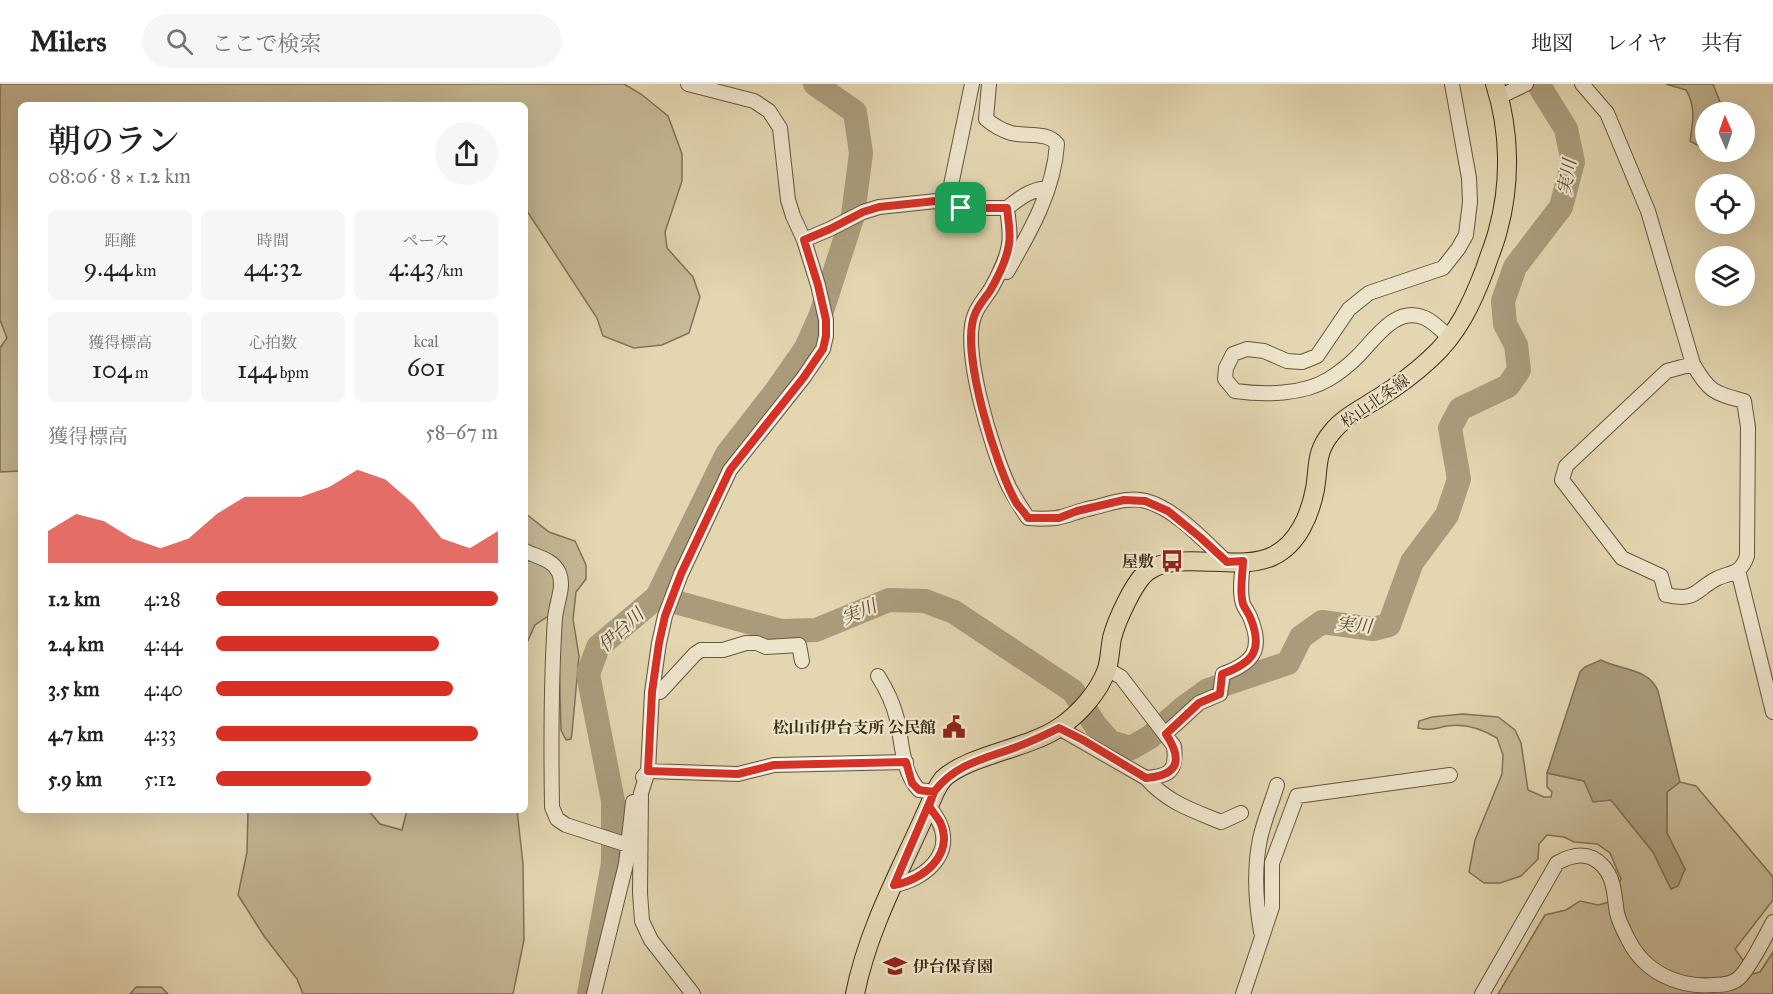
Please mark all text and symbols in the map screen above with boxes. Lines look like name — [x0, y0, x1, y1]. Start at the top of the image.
search box — [142, 14, 562, 68]
text: Milers — [30, 24, 106, 59]
icon: search — [163, 25, 196, 58]
text: ここで検索 — [211, 30, 321, 57]
text: 地図 — [1531, 30, 1573, 56]
text: レイヤ — [1606, 30, 1668, 56]
text: 共有 — [1701, 30, 1743, 56]
north arrow — [1695, 102, 1755, 162]
map controls — [1695, 102, 1755, 306]
text: 朝のラン — [48, 121, 180, 161]
button: share — [435, 122, 498, 185]
water label: 実川 — [1553, 156, 1581, 196]
text: 08:06 · 8 × 1.2 km — [48, 164, 191, 188]
button: locate — [1695, 174, 1755, 234]
pin — [935, 182, 986, 233]
icon: arrive — [944, 191, 977, 224]
text: 距離 — [104, 231, 136, 250]
text: 時間 — [257, 231, 289, 250]
text: ペース — [402, 231, 450, 250]
button: layers — [1695, 246, 1755, 306]
text: 9.44 — [84, 251, 132, 283]
text: 44:32 — [244, 251, 302, 283]
text: 4:43 — [389, 251, 435, 283]
text: km — [132, 261, 156, 280]
text: /km — [435, 261, 463, 280]
text: kcal — [413, 332, 439, 351]
text: 獲得標高 — [88, 333, 152, 352]
text: 心拍数 — [249, 333, 297, 352]
text: 601 — [407, 351, 445, 383]
text: 104 — [92, 353, 131, 385]
text: 144 — [237, 353, 276, 385]
text: m — [131, 363, 148, 382]
text: bpm — [276, 363, 309, 382]
street label: 松山北条線 — [1337, 370, 1413, 432]
text: 58–67 m — [426, 420, 498, 444]
text: 獲得標高 — [48, 424, 128, 448]
bus stop icon: 屋敷 — [1159, 548, 1185, 574]
place label: 屋敷 — [1122, 552, 1154, 571]
text: 1.2 km — [48, 587, 100, 611]
text: 4:28 — [144, 587, 181, 611]
water label: 実川 — [838, 594, 882, 629]
water label: 伊台川 — [594, 602, 650, 656]
water label: 実川 — [1335, 612, 1375, 638]
text: 2.4 km — [48, 632, 104, 656]
text: 4:44 — [144, 632, 182, 656]
text: 3.5 km — [48, 677, 100, 701]
text: 4:40 — [144, 677, 183, 701]
public building icon: 松山市伊台支所 公民館 — [941, 714, 967, 740]
place label: 松山市伊台支所 公民館 — [773, 718, 936, 737]
text: 4.7 km — [48, 722, 104, 746]
text: 4:33 — [144, 722, 176, 746]
text: 5.9 km — [48, 767, 102, 791]
text: 5:12 — [144, 767, 176, 791]
school or university icon: 伊台保育園 — [882, 953, 908, 979]
place label: 伊台保育園 — [913, 957, 993, 976]

